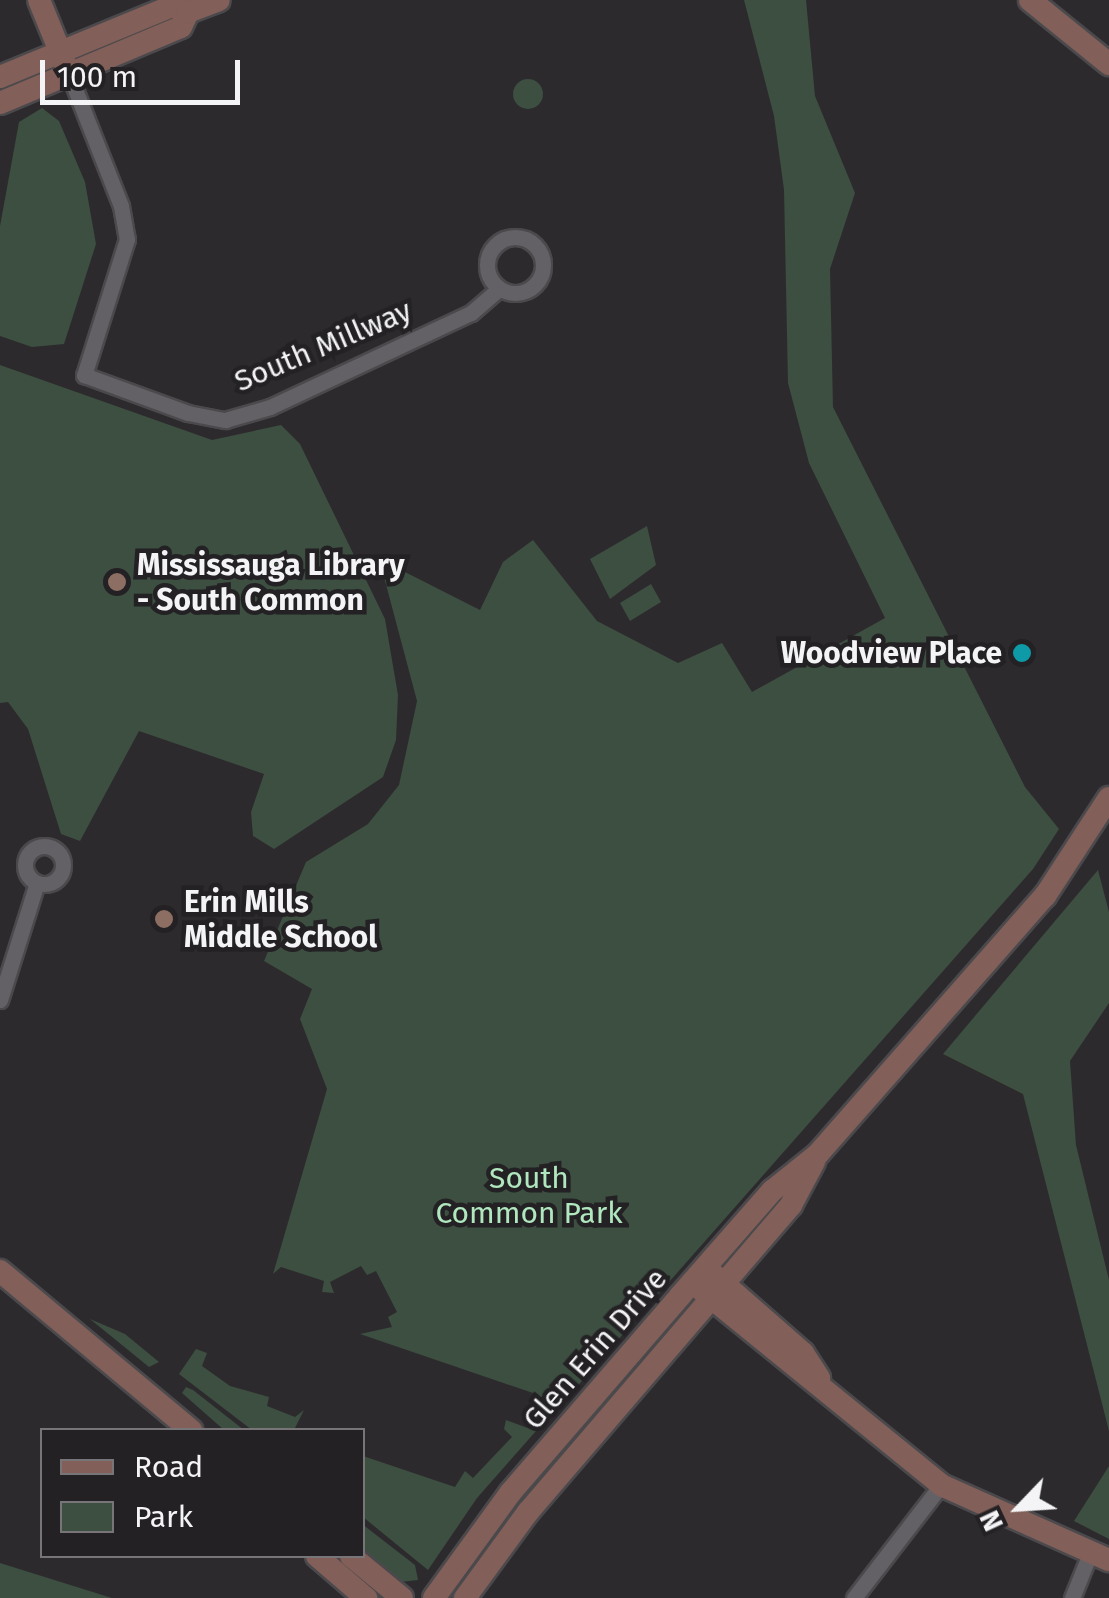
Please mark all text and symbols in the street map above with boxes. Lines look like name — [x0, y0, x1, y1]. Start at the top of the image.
scale bar — [45, 40, 245, 102]
text: 100 m — [57, 59, 137, 95]
street label: South Millway — [229, 293, 417, 399]
place label: Mississauga Library - South Common — [137, 547, 404, 618]
marker: Mississauga Library - South Common — [106, 571, 128, 593]
place label: Woodview Place — [781, 635, 1002, 671]
marker: Woodview Place — [1011, 642, 1033, 664]
place label: Erin Mills Middle School — [184, 884, 377, 954]
marker: Erin Mills Middle School — [153, 908, 175, 930]
park label: South Common Park — [435, 1160, 623, 1230]
street label: Glen Erin Drive — [515, 1261, 675, 1437]
legend — [40, 1428, 365, 1558]
text: Road — [134, 1449, 203, 1485]
north arrow — [969, 1458, 1069, 1558]
text: Park — [134, 1499, 193, 1535]
text: N — [972, 1506, 1010, 1536]

